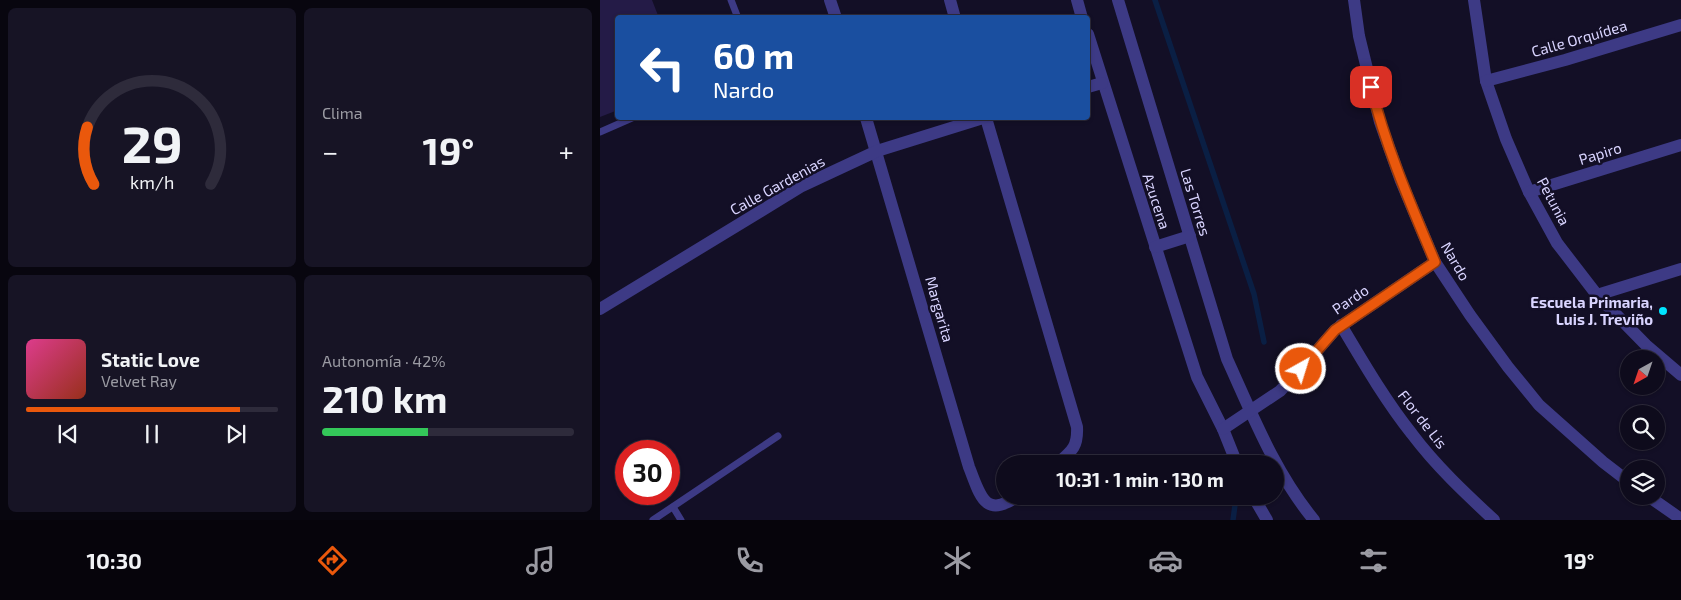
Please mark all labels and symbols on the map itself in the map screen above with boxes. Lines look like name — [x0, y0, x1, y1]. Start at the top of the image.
street label: Calle Orquídea — [1529, 16, 1629, 60]
pin — [1350, 66, 1392, 108]
street label: Papiro — [1576, 138, 1624, 168]
street label: Calle Gardenias — [726, 152, 828, 218]
street label: Las Torres — [1177, 166, 1215, 238]
street label: Azucena — [1140, 171, 1174, 231]
street label: Petunia — [1534, 174, 1574, 228]
street label: Nardo — [1438, 238, 1474, 284]
street label: Margarita — [922, 274, 958, 344]
street label: Pardo — [1328, 280, 1372, 318]
place label: Escuela Primaria, Luis J. Treviño — [1530, 293, 1653, 328]
marker: Escuela Primaria, Luis J. Treviño — [1657, 305, 1669, 317]
position arrow — [1274, 342, 1326, 394]
north arrow — [1620, 350, 1665, 395]
street label: Flor de Lis — [1395, 386, 1451, 452]
speed limit sign: 30 — [615, 440, 680, 505]

